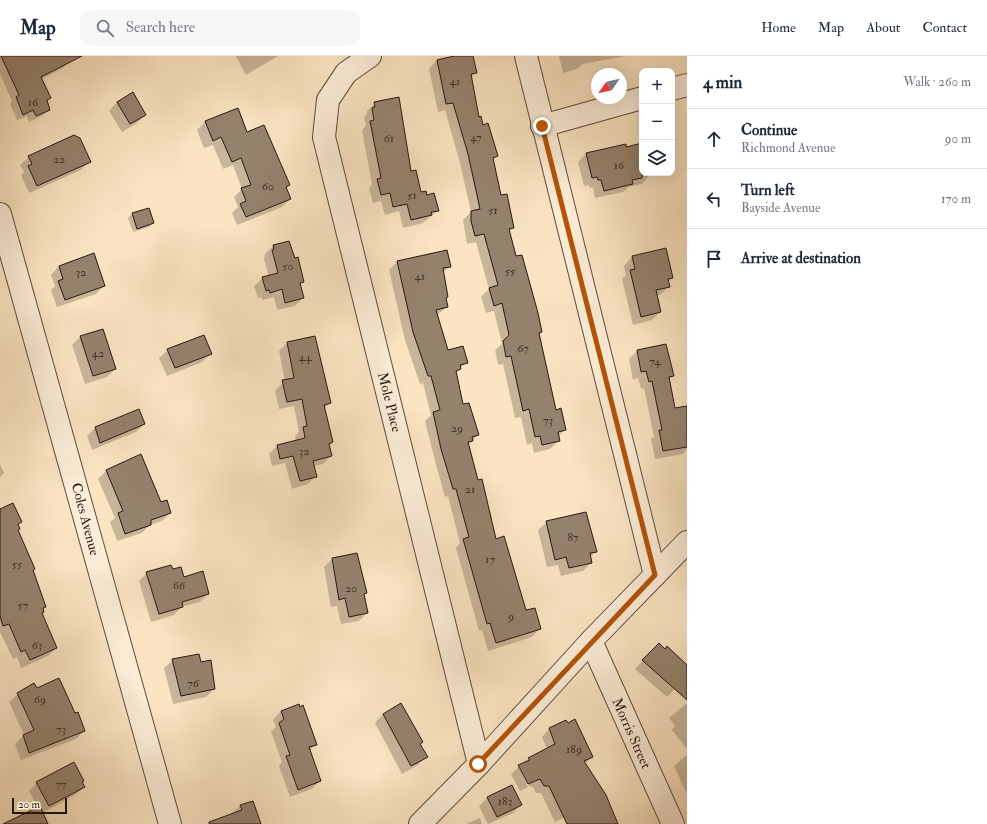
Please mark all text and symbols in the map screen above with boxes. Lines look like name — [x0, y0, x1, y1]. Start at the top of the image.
search box — [80, 10, 360, 46]
text: Map — [20, 16, 56, 40]
icon: search — [94, 17, 116, 39]
text: Search here — [126, 18, 195, 37]
text: Home — [761, 19, 796, 36]
text: Map — [818, 19, 844, 36]
text: About — [866, 19, 900, 36]
text: Contact — [922, 19, 967, 36]
north arrow — [591, 68, 627, 104]
map controls — [639, 68, 675, 176]
button: + — [639, 68, 675, 104]
text: 4 min — [703, 72, 742, 93]
house number: 41 — [450, 74, 460, 89]
text: Walk · 260 m — [903, 74, 971, 90]
house number: 16 — [28, 95, 39, 110]
button: − — [639, 104, 675, 140]
route end — [533, 117, 551, 135]
text: Continue — [741, 121, 797, 140]
icon: ahead — [703, 128, 725, 150]
house number: 47 — [470, 130, 482, 145]
house number: 61 — [384, 131, 394, 146]
text: 90 m — [945, 131, 971, 147]
button: layers — [639, 140, 675, 176]
text: Richmond Avenue — [741, 140, 836, 156]
house number: 22 — [53, 152, 65, 167]
house number: 16 — [614, 158, 625, 173]
house number: 60 — [262, 179, 274, 194]
text: Turn left — [741, 181, 795, 200]
house number: 51 — [407, 188, 417, 203]
icon: left — [703, 188, 725, 210]
text: 170 m — [941, 191, 971, 207]
text: Bayside Avenue — [741, 200, 821, 216]
house number: 51 — [488, 203, 498, 218]
icon: arrive — [703, 248, 725, 270]
text: Arrive at destination — [741, 249, 861, 268]
house number: 50 — [282, 259, 294, 274]
house number: 55 — [505, 264, 516, 279]
house number: 32 — [76, 265, 86, 280]
house number: 41 — [415, 269, 425, 284]
house number: 67 — [517, 341, 529, 356]
house number: 42 — [92, 346, 104, 361]
house number: 44 — [299, 350, 312, 365]
house number: 74 — [649, 354, 661, 369]
street label: Mole Place — [374, 370, 405, 434]
house number: 73 — [543, 413, 553, 428]
house number: 29 — [451, 421, 463, 436]
house number: 32 — [299, 444, 309, 459]
street label: Coles Avenue — [68, 481, 103, 557]
house number: 21 — [465, 482, 475, 497]
house number: 87 — [567, 530, 579, 545]
house number: 17 — [485, 552, 495, 567]
house number: 55 — [12, 557, 23, 572]
house number: 66 — [173, 578, 186, 593]
house number: 20 — [345, 581, 357, 596]
house number: 57 — [18, 598, 29, 613]
house number: 9 — [507, 609, 514, 624]
house number: 63 — [32, 638, 42, 653]
house number: 76 — [187, 676, 200, 691]
house number: 69 — [34, 692, 46, 707]
street label: Morris Street — [608, 695, 655, 772]
house number: 73 — [56, 722, 66, 737]
house number: 189 — [566, 742, 582, 757]
route start — [469, 755, 487, 773]
house number: 77 — [55, 777, 67, 792]
house number: 183 — [498, 794, 512, 809]
scale bar — [12, 796, 67, 815]
text: 20 m — [18, 798, 40, 811]

